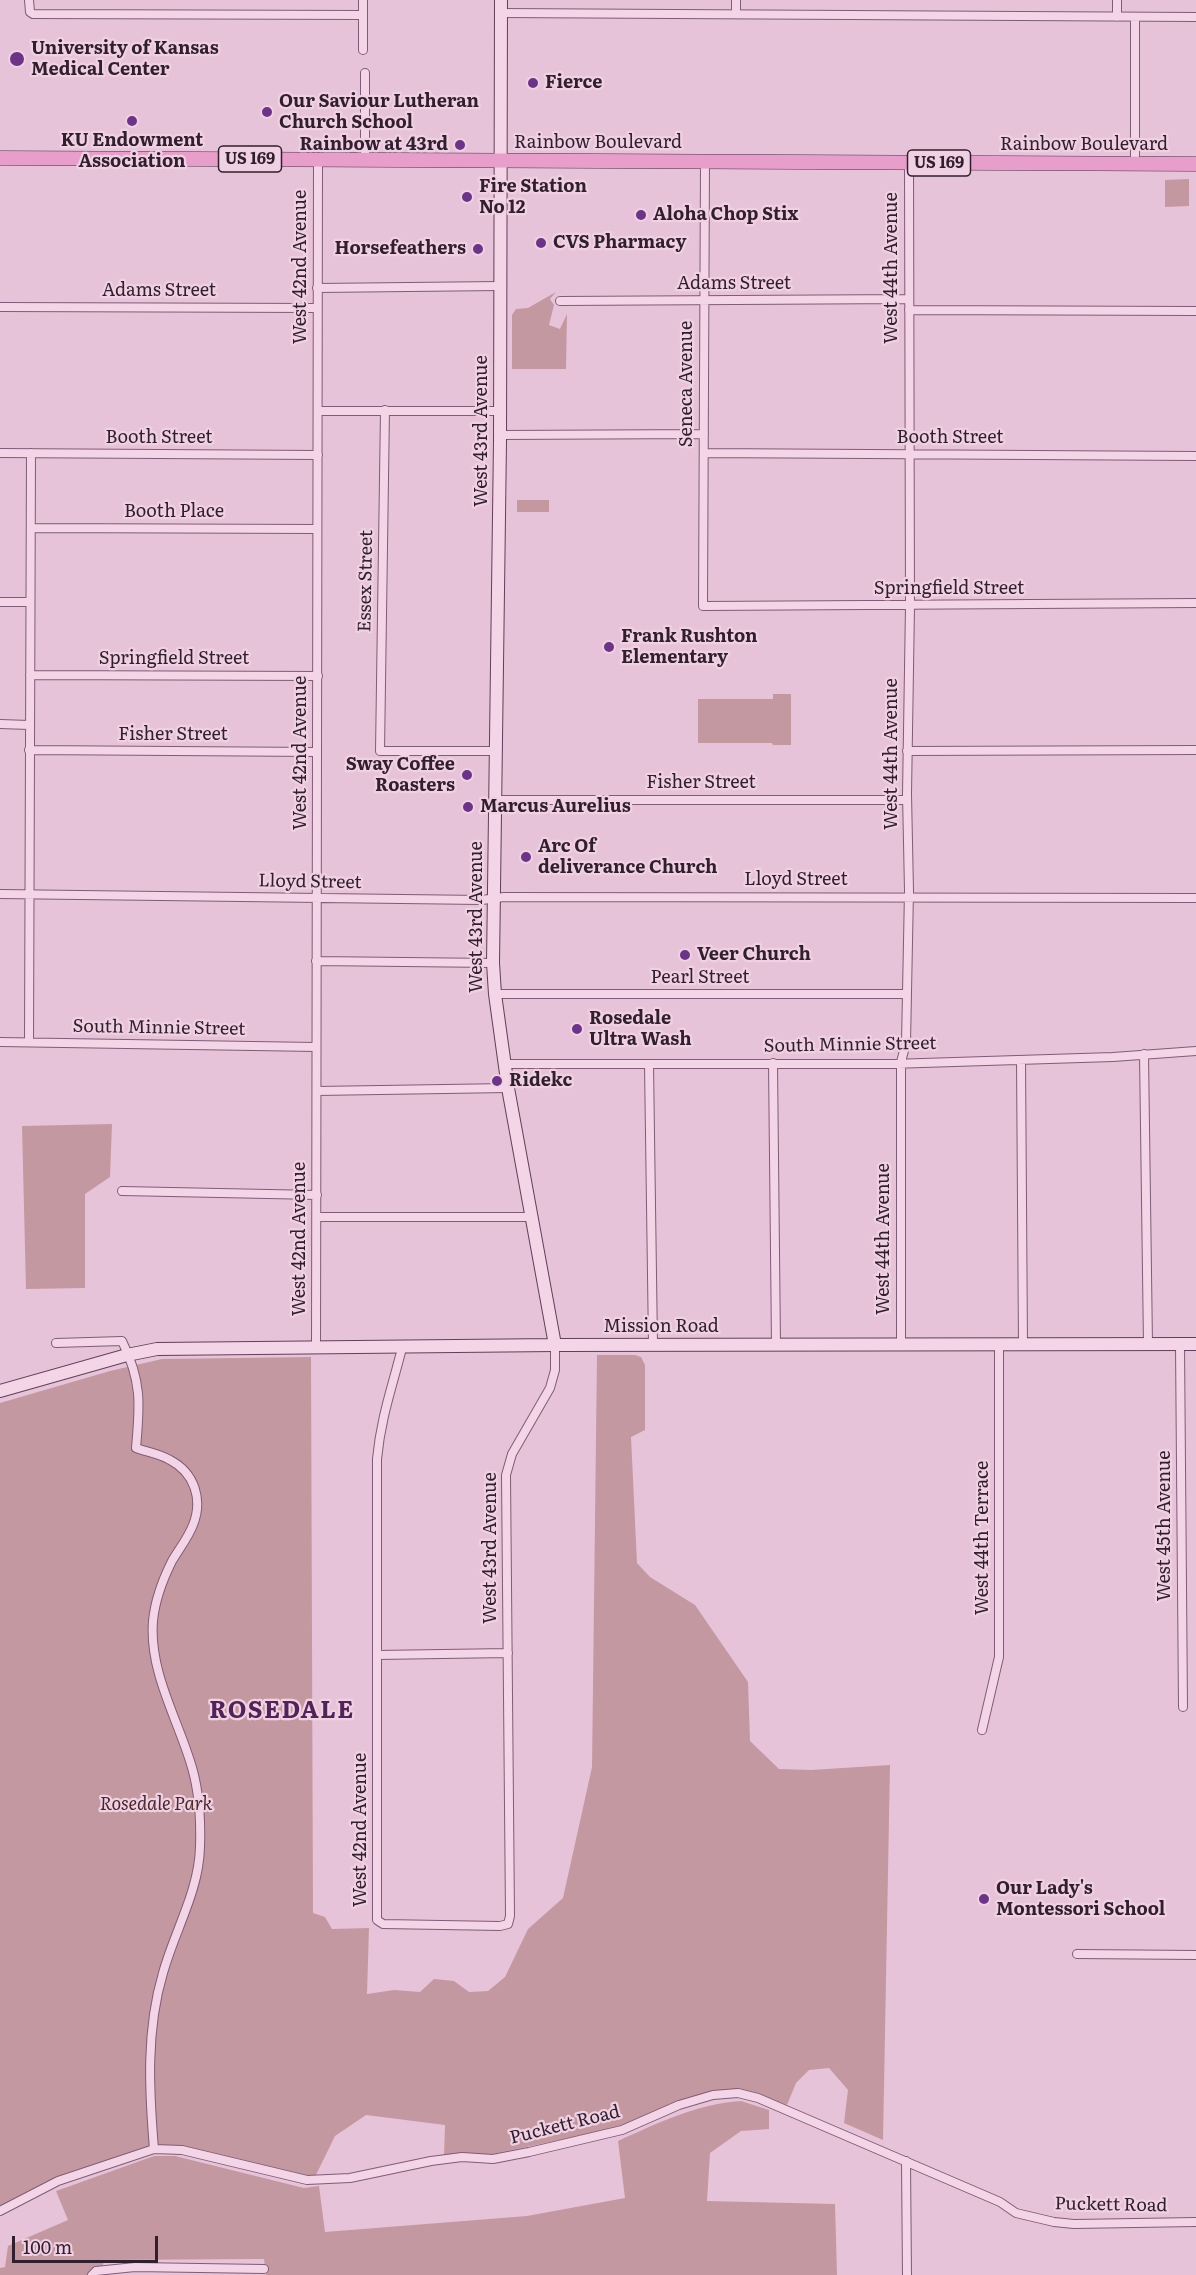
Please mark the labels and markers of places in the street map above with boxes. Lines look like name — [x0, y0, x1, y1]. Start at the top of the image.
place label: University of Kansas Medical Center — [31, 38, 219, 80]
marker: University of Kansas Medical Center — [8, 50, 26, 68]
place label: Fierce — [545, 72, 602, 94]
marker: Fierce — [526, 76, 540, 90]
place label: Our Saviour Lutheran Church School — [279, 91, 479, 134]
marker: Our Saviour Lutheran Church School — [260, 105, 274, 119]
marker: KU Endowment Association — [125, 114, 139, 128]
place label: KU Endowment Association — [61, 130, 203, 172]
place label: Rainbow at 43rd — [300, 134, 448, 156]
marker: Rainbow at 43rd — [453, 138, 467, 152]
place label: Fire Station No 12 — [479, 176, 587, 219]
marker: Fire Station No 12 — [460, 190, 474, 204]
place label: Aloha Chop Stix — [653, 204, 798, 226]
marker: Aloha Chop Stix — [634, 208, 648, 222]
place label: CVS Pharmacy — [553, 232, 686, 254]
marker: CVS Pharmacy — [534, 236, 548, 250]
place label: Horsefeathers — [334, 238, 466, 260]
marker: Horsefeathers — [471, 242, 485, 256]
place label: Frank Rushton Elementary — [621, 626, 758, 668]
marker: Frank Rushton Elementary — [602, 640, 616, 654]
place label: Sway Coffee Roasters — [346, 754, 455, 796]
marker: Sway Coffee Roasters — [460, 768, 474, 782]
place label: Marcus Aurelius — [480, 796, 631, 818]
marker: Marcus Aurelius — [461, 800, 475, 814]
place label: Arc Of deliverance Church — [538, 836, 718, 878]
marker: Arc Of deliverance Church — [519, 850, 533, 864]
place label: Veer Church — [697, 944, 811, 966]
marker: Veer Church — [678, 948, 692, 962]
place label: Rosedale Ultra Wash — [589, 1008, 692, 1050]
marker: Rosedale Ultra Wash — [570, 1022, 584, 1036]
place label: Ridekc — [509, 1070, 572, 1092]
marker: Ridekc — [490, 1074, 504, 1088]
place label: Our Lady's Montessori School — [996, 1878, 1165, 1920]
marker: Our Lady's Montessori School — [977, 1892, 991, 1906]

